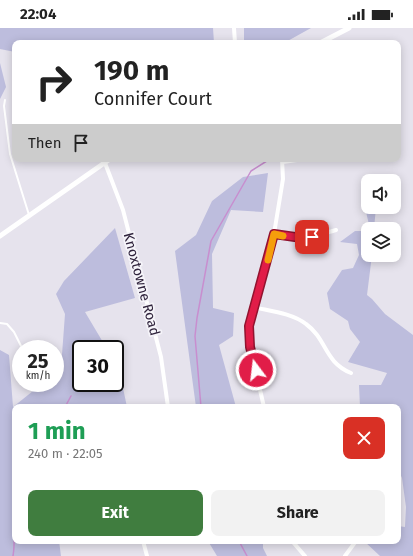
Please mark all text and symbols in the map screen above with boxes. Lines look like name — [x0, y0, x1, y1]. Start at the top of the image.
text: 22:04 — [20, 5, 56, 23]
text: 190 m — [94, 54, 169, 87]
icon: right — [28, 56, 80, 108]
text: Connifer Court — [94, 88, 212, 110]
icon: arrive — [70, 132, 92, 154]
text: Then — [28, 134, 62, 152]
map controls — [361, 174, 401, 262]
button: sound — [361, 174, 401, 214]
pin — [295, 220, 329, 254]
button: layers — [361, 222, 401, 262]
icon: arrive — [301, 226, 323, 248]
street label: Knoxtowne Road — [120, 231, 163, 338]
speed limit sign: 30 — [72, 340, 124, 392]
text: 25 — [27, 349, 49, 373]
position arrow — [235, 349, 277, 391]
text: km/h — [26, 370, 50, 382]
text: 1 min — [28, 417, 86, 445]
button: close — [343, 417, 385, 459]
text: 240 m · 22:05 — [28, 446, 103, 461]
button: Exit — [28, 490, 203, 536]
button: Share — [211, 490, 385, 536]

